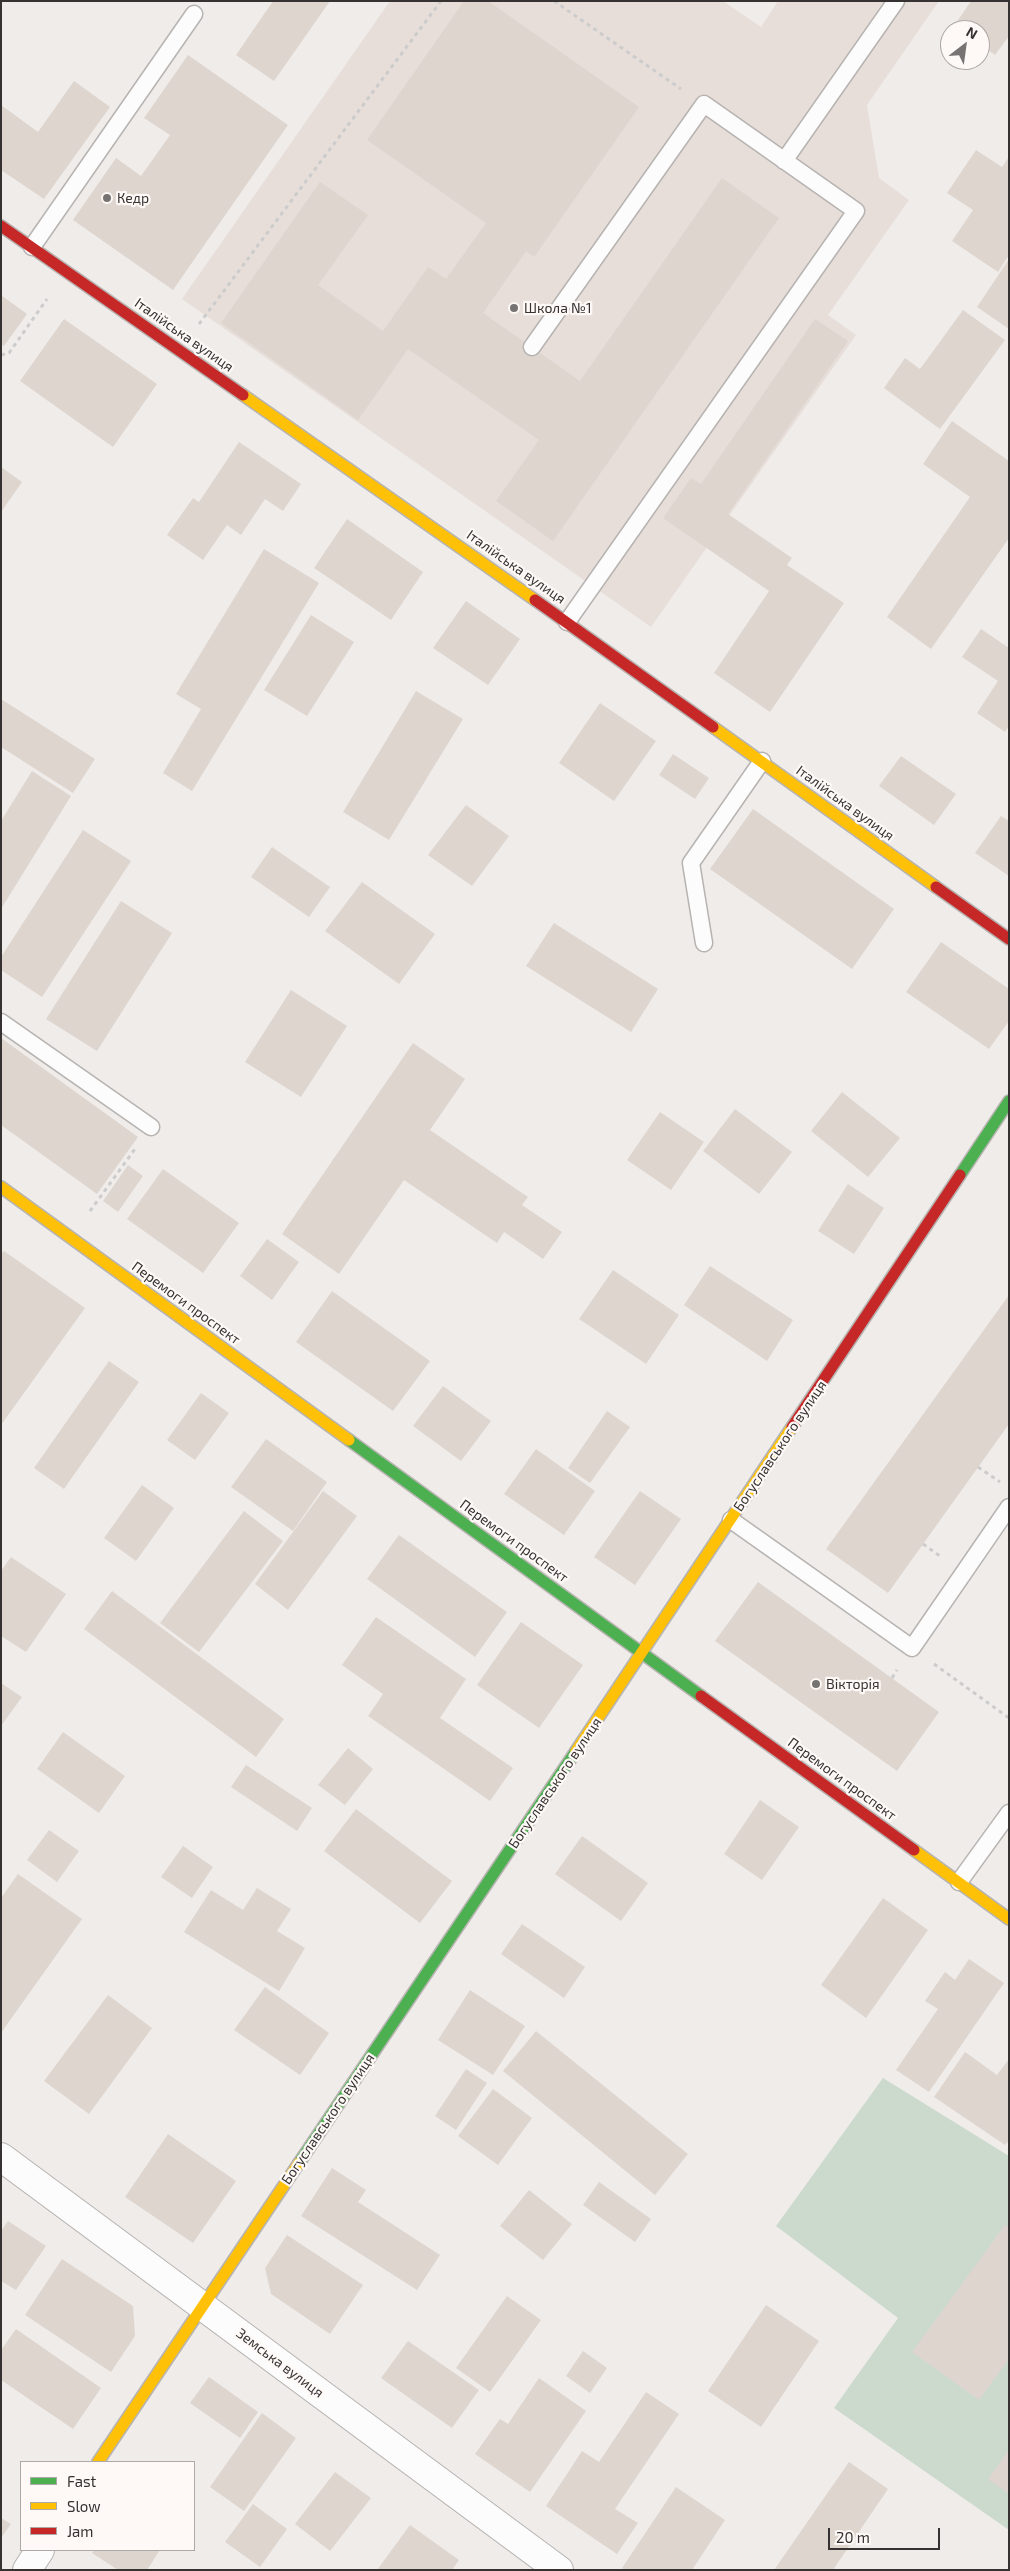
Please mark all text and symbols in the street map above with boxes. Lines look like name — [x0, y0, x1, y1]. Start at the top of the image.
north arrow — [940, 20, 990, 70]
text: N — [964, 23, 981, 42]
place label: Кедр — [117, 190, 149, 206]
marker: Кедр — [101, 192, 113, 204]
street label: Італійська вулиця — [131, 295, 237, 375]
place label: Школа №1 — [524, 300, 592, 316]
marker: Школа №1 — [508, 302, 520, 314]
street label: Італійська вулиця — [463, 527, 569, 607]
street label: Італійська вулиця — [793, 762, 897, 844]
street label: Перемоги проспект — [128, 1258, 244, 1348]
street label: Богуславського вулиця — [730, 1377, 830, 1515]
street label: Перемоги проспект — [456, 1496, 572, 1586]
place label: Вікторія — [826, 1676, 880, 1692]
marker: Вікторія — [810, 1678, 822, 1690]
street label: Богуславського вулиця — [505, 1714, 605, 1852]
street label: Перемоги проспект — [784, 1734, 900, 1824]
street label: Богуславського вулиця — [278, 2050, 378, 2188]
street label: Земська вулиця — [233, 2325, 327, 2401]
legend — [20, 2461, 195, 2551]
text: Fast — [67, 2472, 96, 2490]
text: Slow — [67, 2497, 101, 2515]
scale bar — [830, 2518, 942, 2550]
text: Jam — [67, 2522, 93, 2540]
text: 20 m — [836, 2528, 870, 2546]

